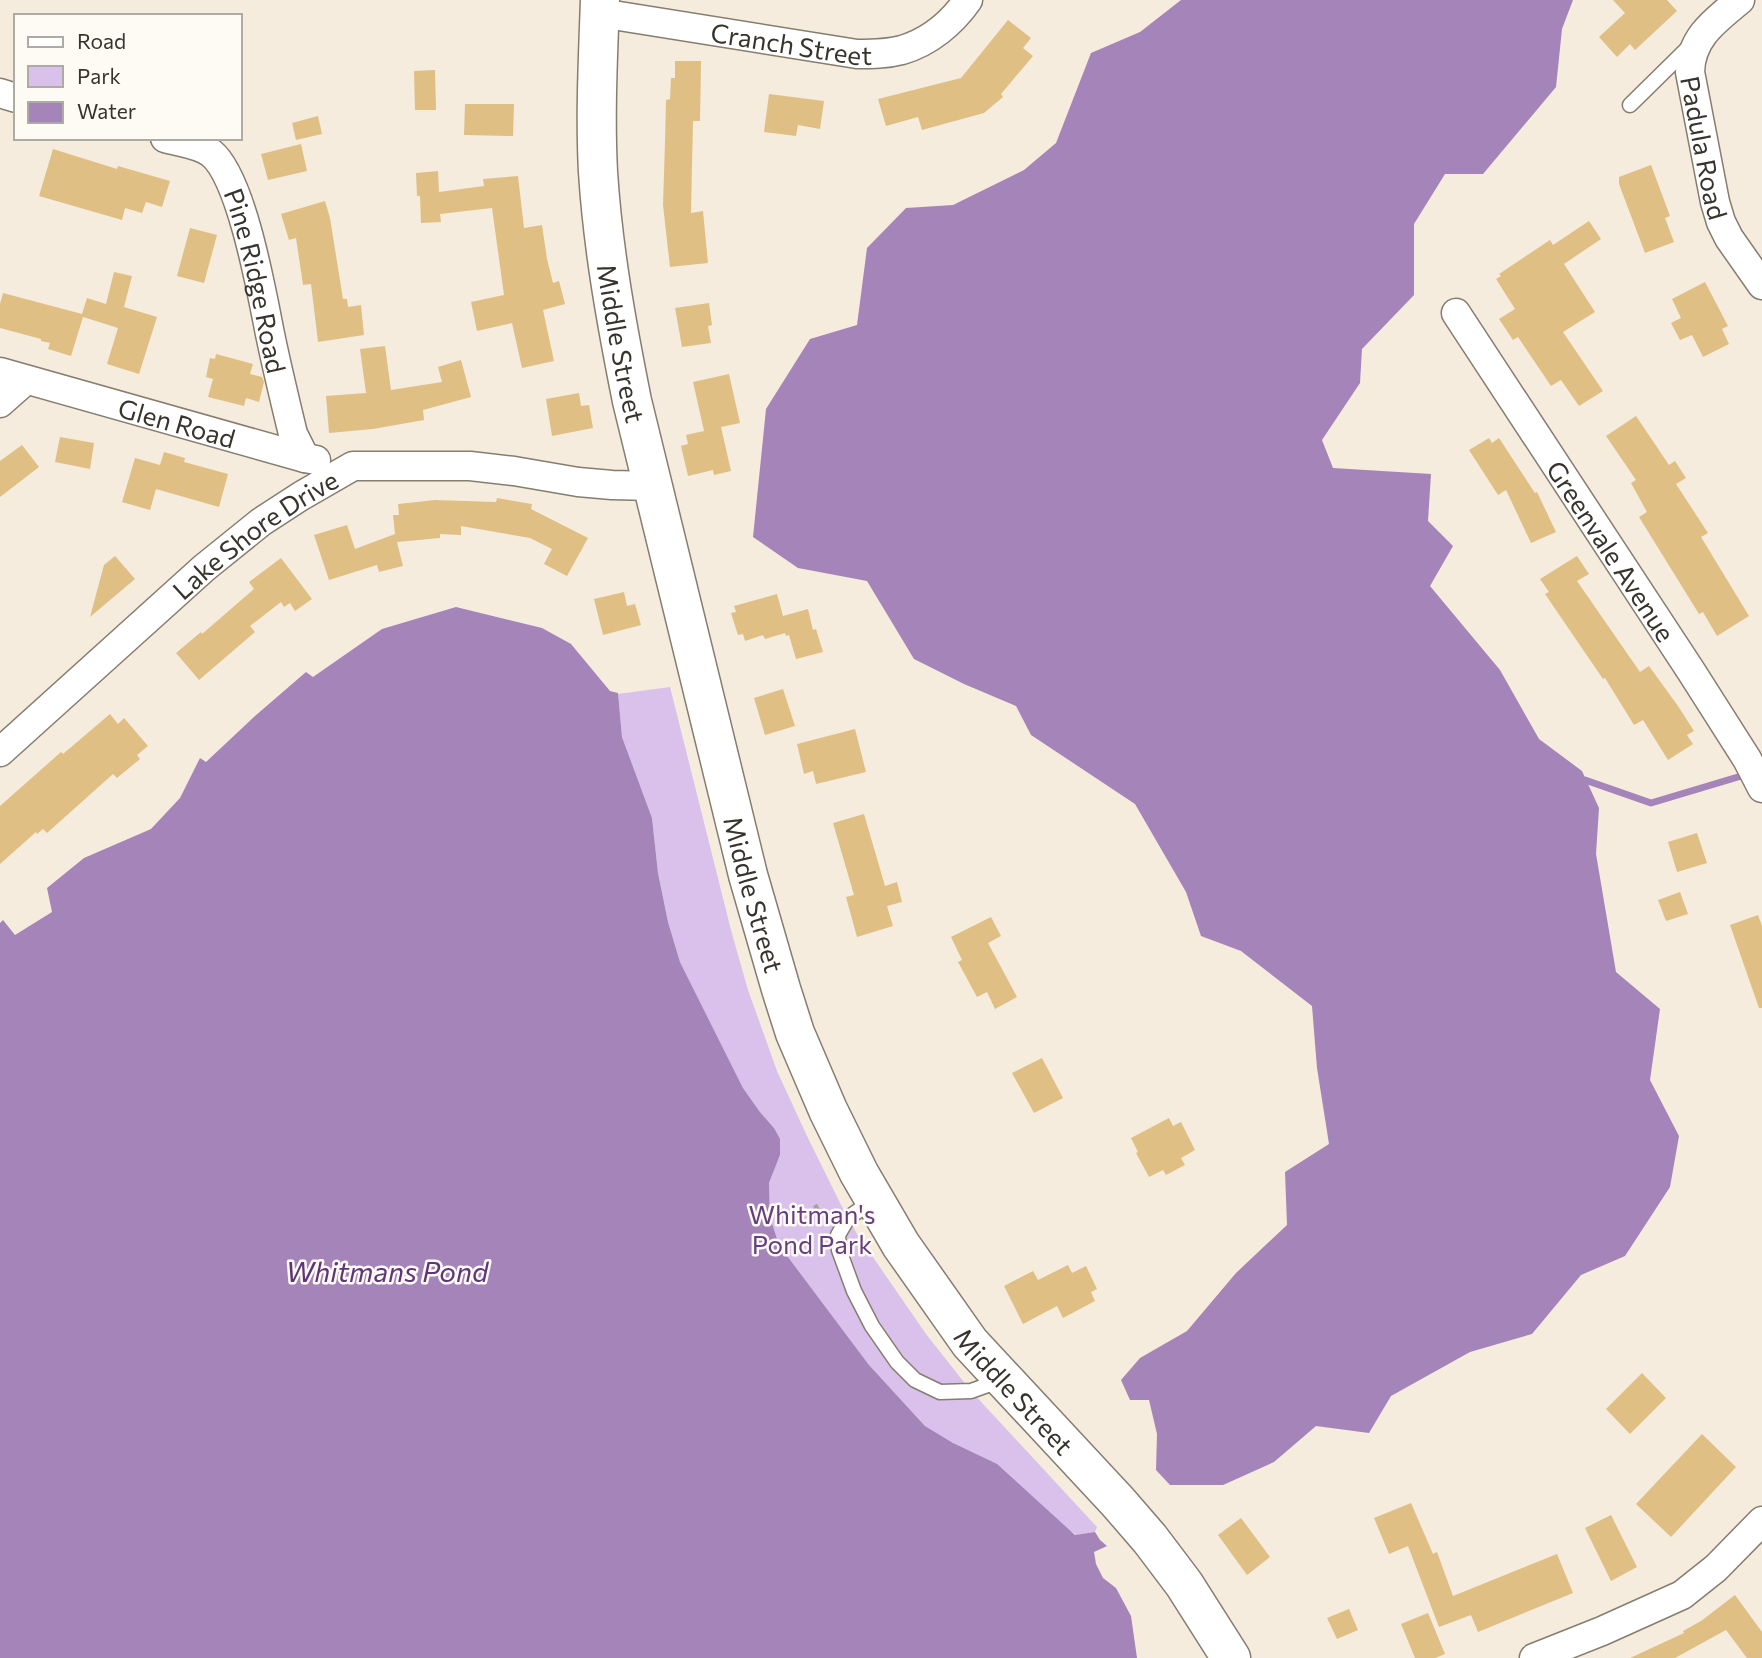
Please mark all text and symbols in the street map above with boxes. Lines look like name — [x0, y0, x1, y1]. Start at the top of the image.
legend — [14, 14, 242, 140]
street label: Cranch Street — [709, 15, 872, 70]
text: Road — [77, 28, 126, 53]
text: Park — [77, 63, 121, 88]
street label: Padula Road — [1676, 73, 1735, 223]
text: Water — [77, 98, 136, 123]
street label: Pine Ridge Road — [219, 184, 294, 376]
street label: Middle Street — [592, 262, 652, 426]
street label: Glen Road — [115, 391, 239, 453]
street label: Greenvale Avenue — [1541, 454, 1682, 647]
street label: Lake Shore Drive — [166, 463, 343, 605]
street label: Middle Street — [719, 813, 791, 976]
park label: Whitman's Pond Park — [748, 1198, 876, 1259]
water label: Whitmans Pond — [286, 1254, 490, 1288]
street label: Middle Street — [949, 1322, 1080, 1460]

